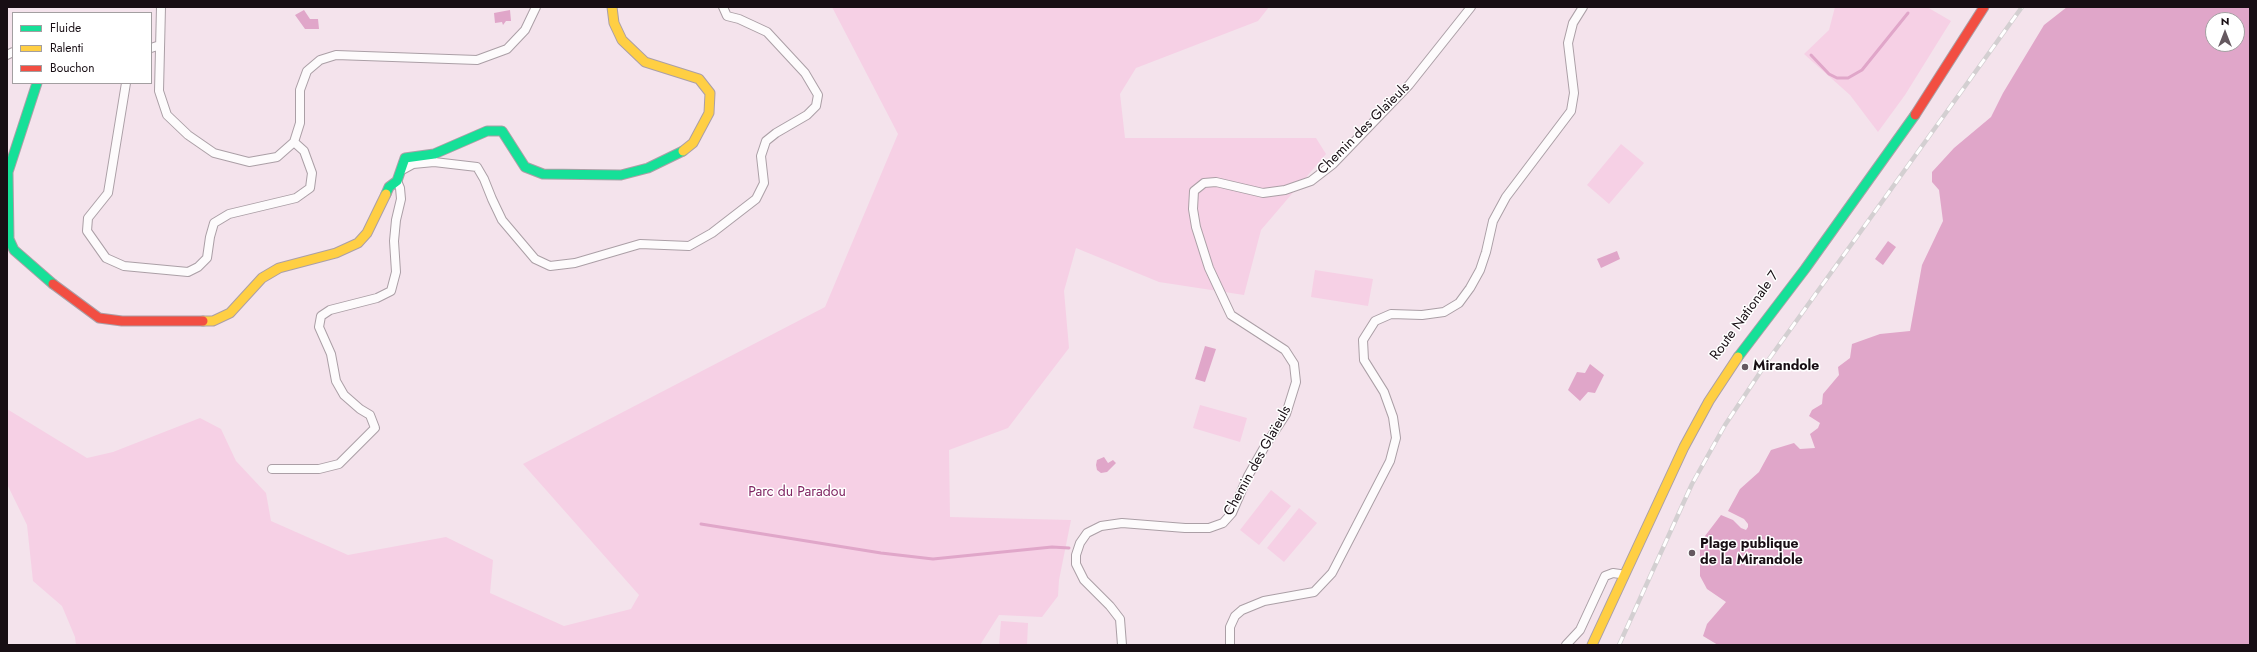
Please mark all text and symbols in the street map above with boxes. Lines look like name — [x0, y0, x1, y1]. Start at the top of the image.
legend — [12, 12, 152, 84]
north arrow — [2205, 12, 2245, 52]
text: N — [2221, 13, 2229, 29]
text: Fluide — [50, 19, 81, 37]
text: Ralenti — [50, 39, 84, 57]
text: Bouchon — [50, 59, 94, 77]
street label: Chemin des Glaïeuls — [1315, 80, 1413, 178]
street label: Route Nationale 7 — [1707, 268, 1783, 364]
place label: Mirandole — [1753, 359, 1819, 375]
marker: Mirandole — [1740, 362, 1750, 372]
street label: Chemin des Glaïeuls — [1221, 403, 1295, 519]
park label: Parc du Paradou — [748, 485, 846, 501]
place label: Plage publique de la Mirandole — [1700, 537, 1803, 570]
marker: Plage publique de la Mirandole — [1687, 548, 1697, 558]

